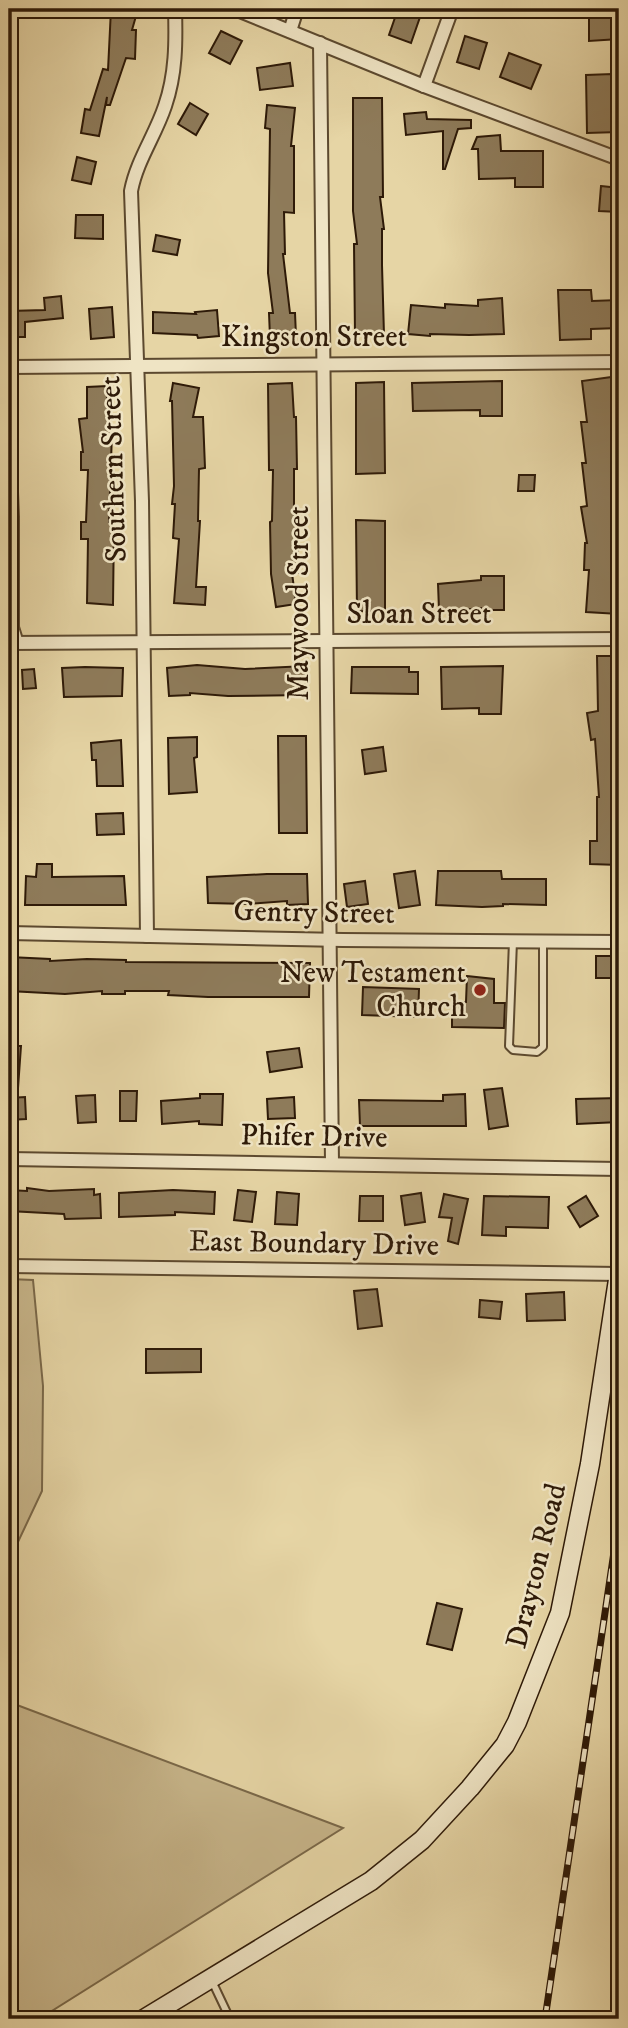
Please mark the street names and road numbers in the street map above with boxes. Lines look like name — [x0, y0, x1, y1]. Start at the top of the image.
street label: Kingston Street — [221, 319, 407, 356]
street label: Southern Street — [92, 375, 136, 563]
street label: Maywood Street — [281, 506, 318, 700]
street label: Sloan Street — [346, 596, 492, 633]
street label: Gentry Street — [233, 893, 395, 933]
street label: Phifer Drive — [240, 1117, 388, 1157]
street label: East Boundary Drive — [189, 1223, 439, 1265]
street label: Drayton Road — [499, 1480, 575, 1652]

